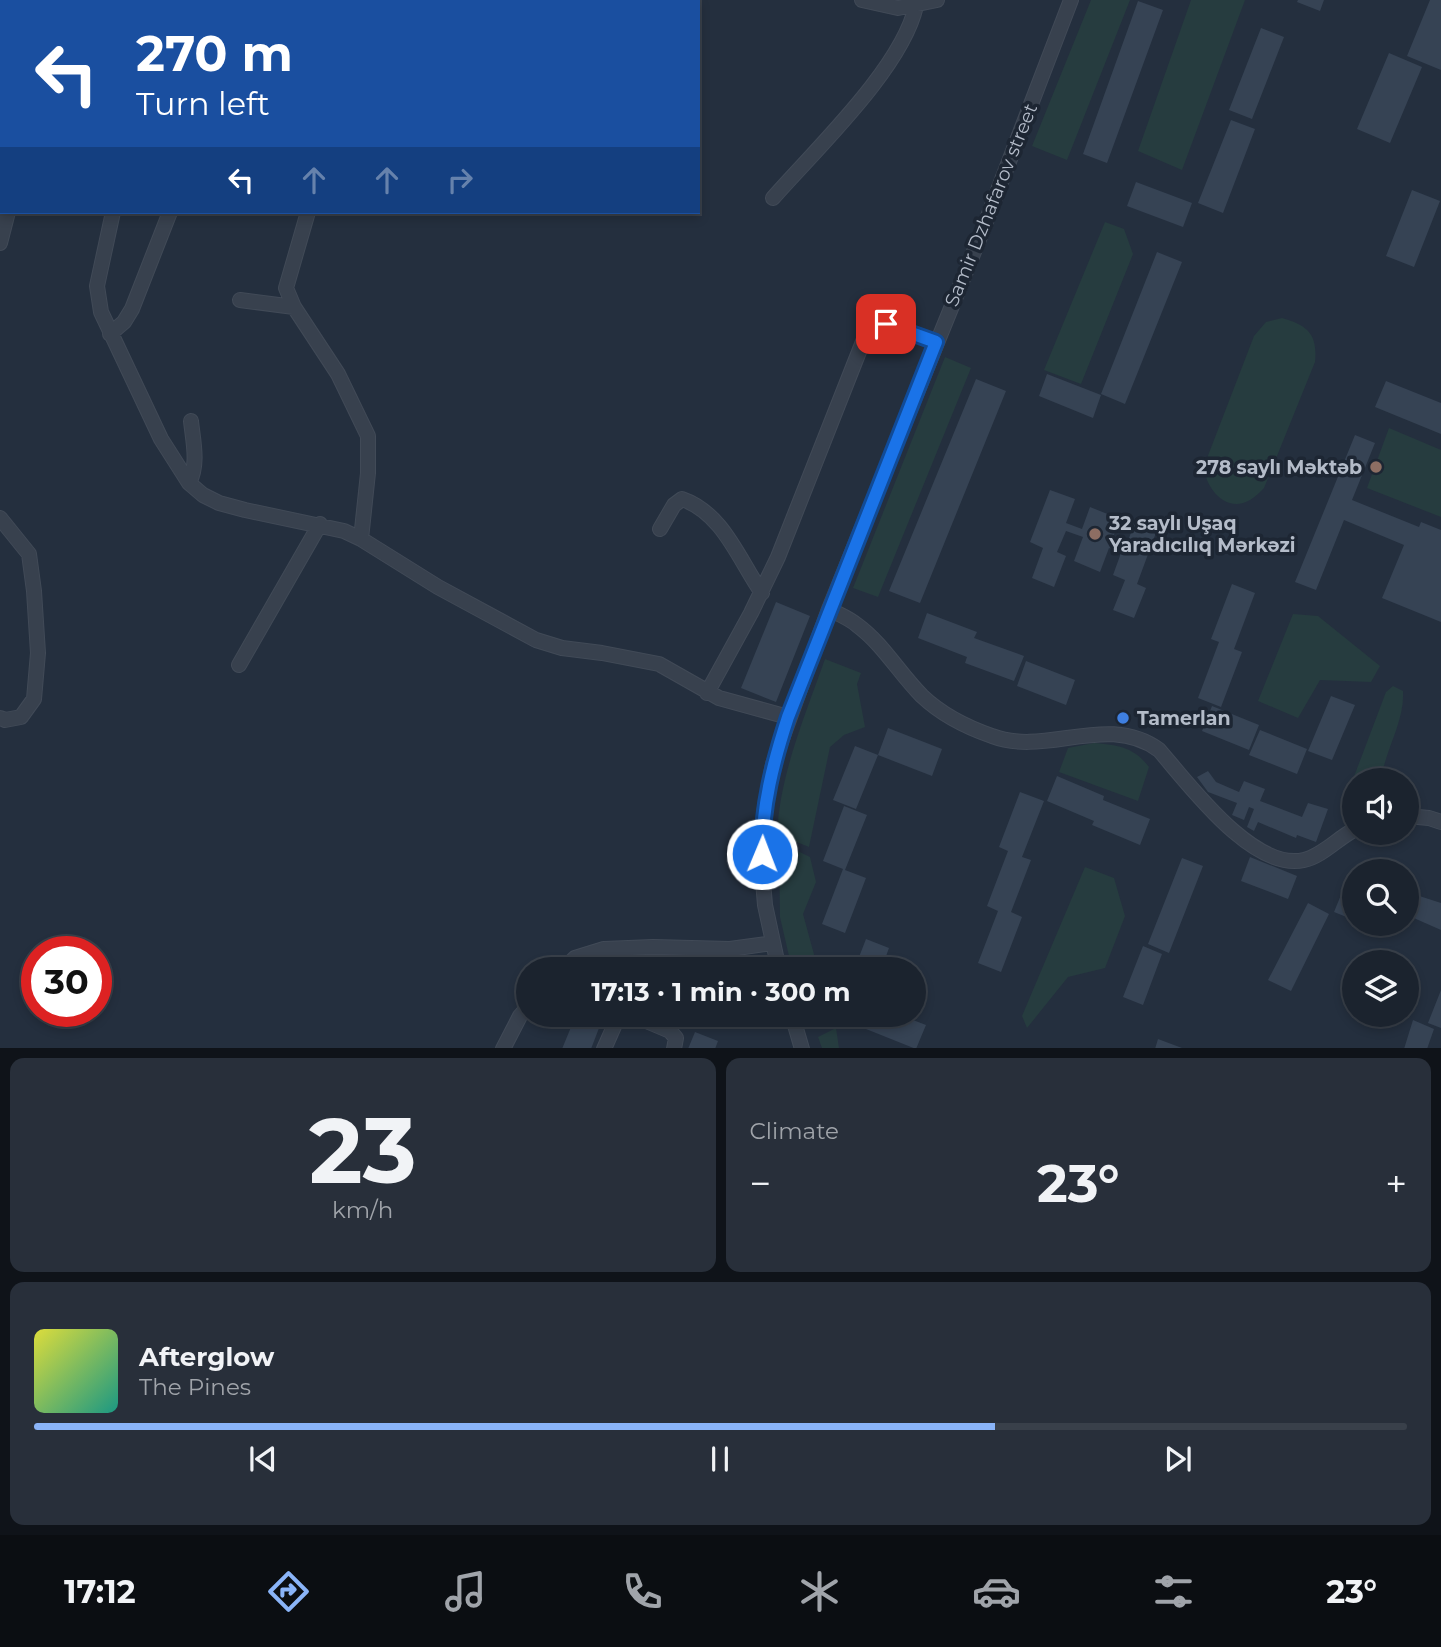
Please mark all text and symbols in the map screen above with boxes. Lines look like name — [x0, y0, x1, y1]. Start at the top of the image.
text: 270 m — [136, 24, 293, 83]
icon: left — [21, 28, 112, 119]
text: Turn left — [136, 84, 270, 123]
street label: Samir Dzhafarov street — [940, 100, 1042, 310]
icon: left — [222, 161, 260, 199]
icon: ahead — [295, 161, 333, 199]
icon: ahead — [368, 161, 406, 199]
icon: right — [441, 161, 479, 199]
pin — [856, 294, 916, 354]
icon: arrive — [867, 305, 905, 343]
place label: 278 saylı Məktəb — [1196, 456, 1362, 479]
marker: 278 saylı Məktəb — [1368, 459, 1384, 475]
place label: 32 saylı Uşaq Yaradıcılıq Mərkəzi — [1108, 512, 1295, 557]
marker: 32 saylı Uşaq Yaradıcılıq Mərkəzi — [1087, 526, 1103, 542]
place label: Tamerlan — [1137, 707, 1231, 730]
marker: Tamerlan — [1115, 710, 1131, 726]
map controls — [1342, 768, 1419, 1027]
button: sound — [1342, 768, 1419, 845]
position arrow — [725, 817, 799, 891]
button: search — [1342, 859, 1419, 936]
speed limit sign: 30 — [21, 936, 112, 1027]
button: layers — [1342, 950, 1419, 1027]
text: 17:13 · 1 min · 300 m — [591, 976, 851, 1008]
text: 23 — [309, 1095, 417, 1206]
text: Climate — [750, 1117, 839, 1145]
text: 23° — [1037, 1152, 1119, 1215]
text: − — [750, 1160, 771, 1207]
text: + — [1385, 1160, 1407, 1207]
text: km/h — [332, 1196, 393, 1224]
text: Afterglow — [139, 1341, 274, 1373]
text: The Pines — [139, 1373, 251, 1401]
icon: previous — [244, 1440, 282, 1478]
icon: pause — [701, 1440, 739, 1478]
icon: next — [1159, 1440, 1197, 1478]
icon: directions — [264, 1567, 313, 1616]
icon: music — [441, 1567, 490, 1616]
icon: phone — [618, 1567, 667, 1616]
icon: climate — [795, 1567, 844, 1616]
icon: car — [972, 1567, 1021, 1616]
icon: filters — [1149, 1567, 1198, 1616]
text: 17:12 — [64, 1572, 136, 1611]
text: 23° — [1326, 1572, 1377, 1611]

